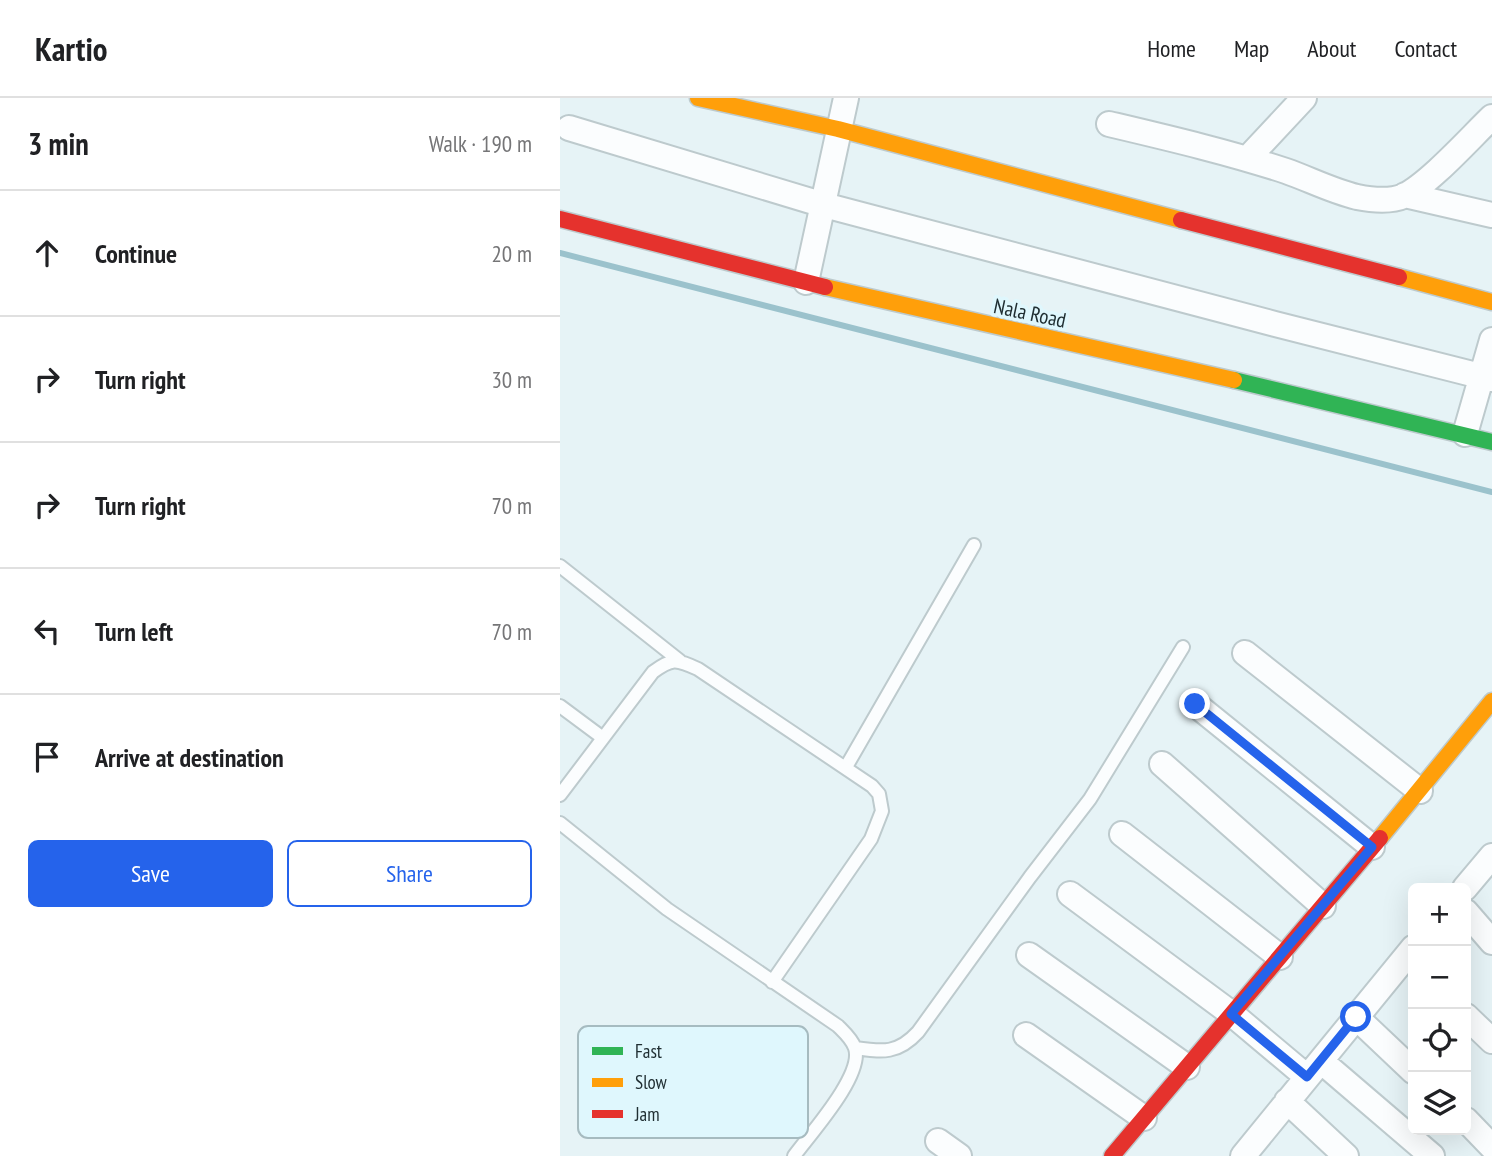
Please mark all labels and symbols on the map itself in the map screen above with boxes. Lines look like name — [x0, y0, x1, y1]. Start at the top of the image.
street label: Nala Road — [991, 292, 1069, 334]
route end — [1179, 688, 1210, 719]
route start — [1340, 1001, 1371, 1032]
legend — [578, 1026, 808, 1138]
text: Fast — [635, 1039, 663, 1063]
text: Slow — [635, 1070, 668, 1094]
text: Jam — [634, 1102, 660, 1126]

